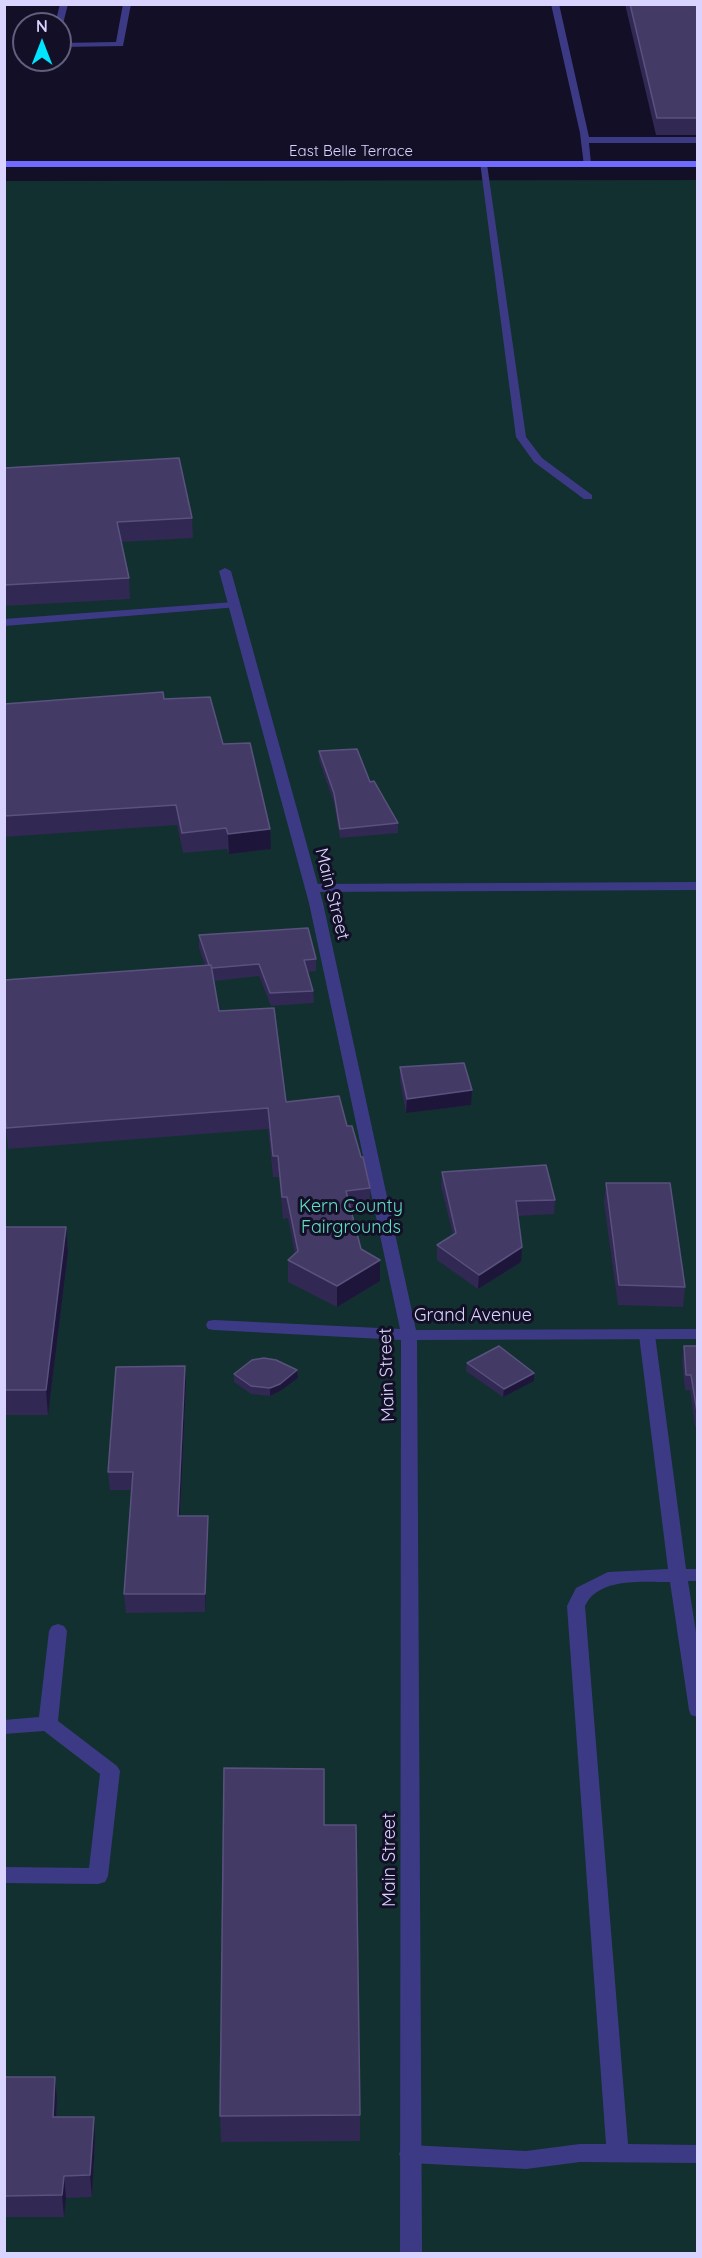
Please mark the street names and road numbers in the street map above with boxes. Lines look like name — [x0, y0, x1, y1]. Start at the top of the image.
street label: East Belle Terrace — [289, 142, 413, 160]
street label: Main Street — [310, 846, 354, 942]
street label: Grand Avenue — [414, 1305, 532, 1327]
street label: Main Street — [375, 1328, 399, 1422]
street label: Main Street — [379, 1813, 401, 1907]

